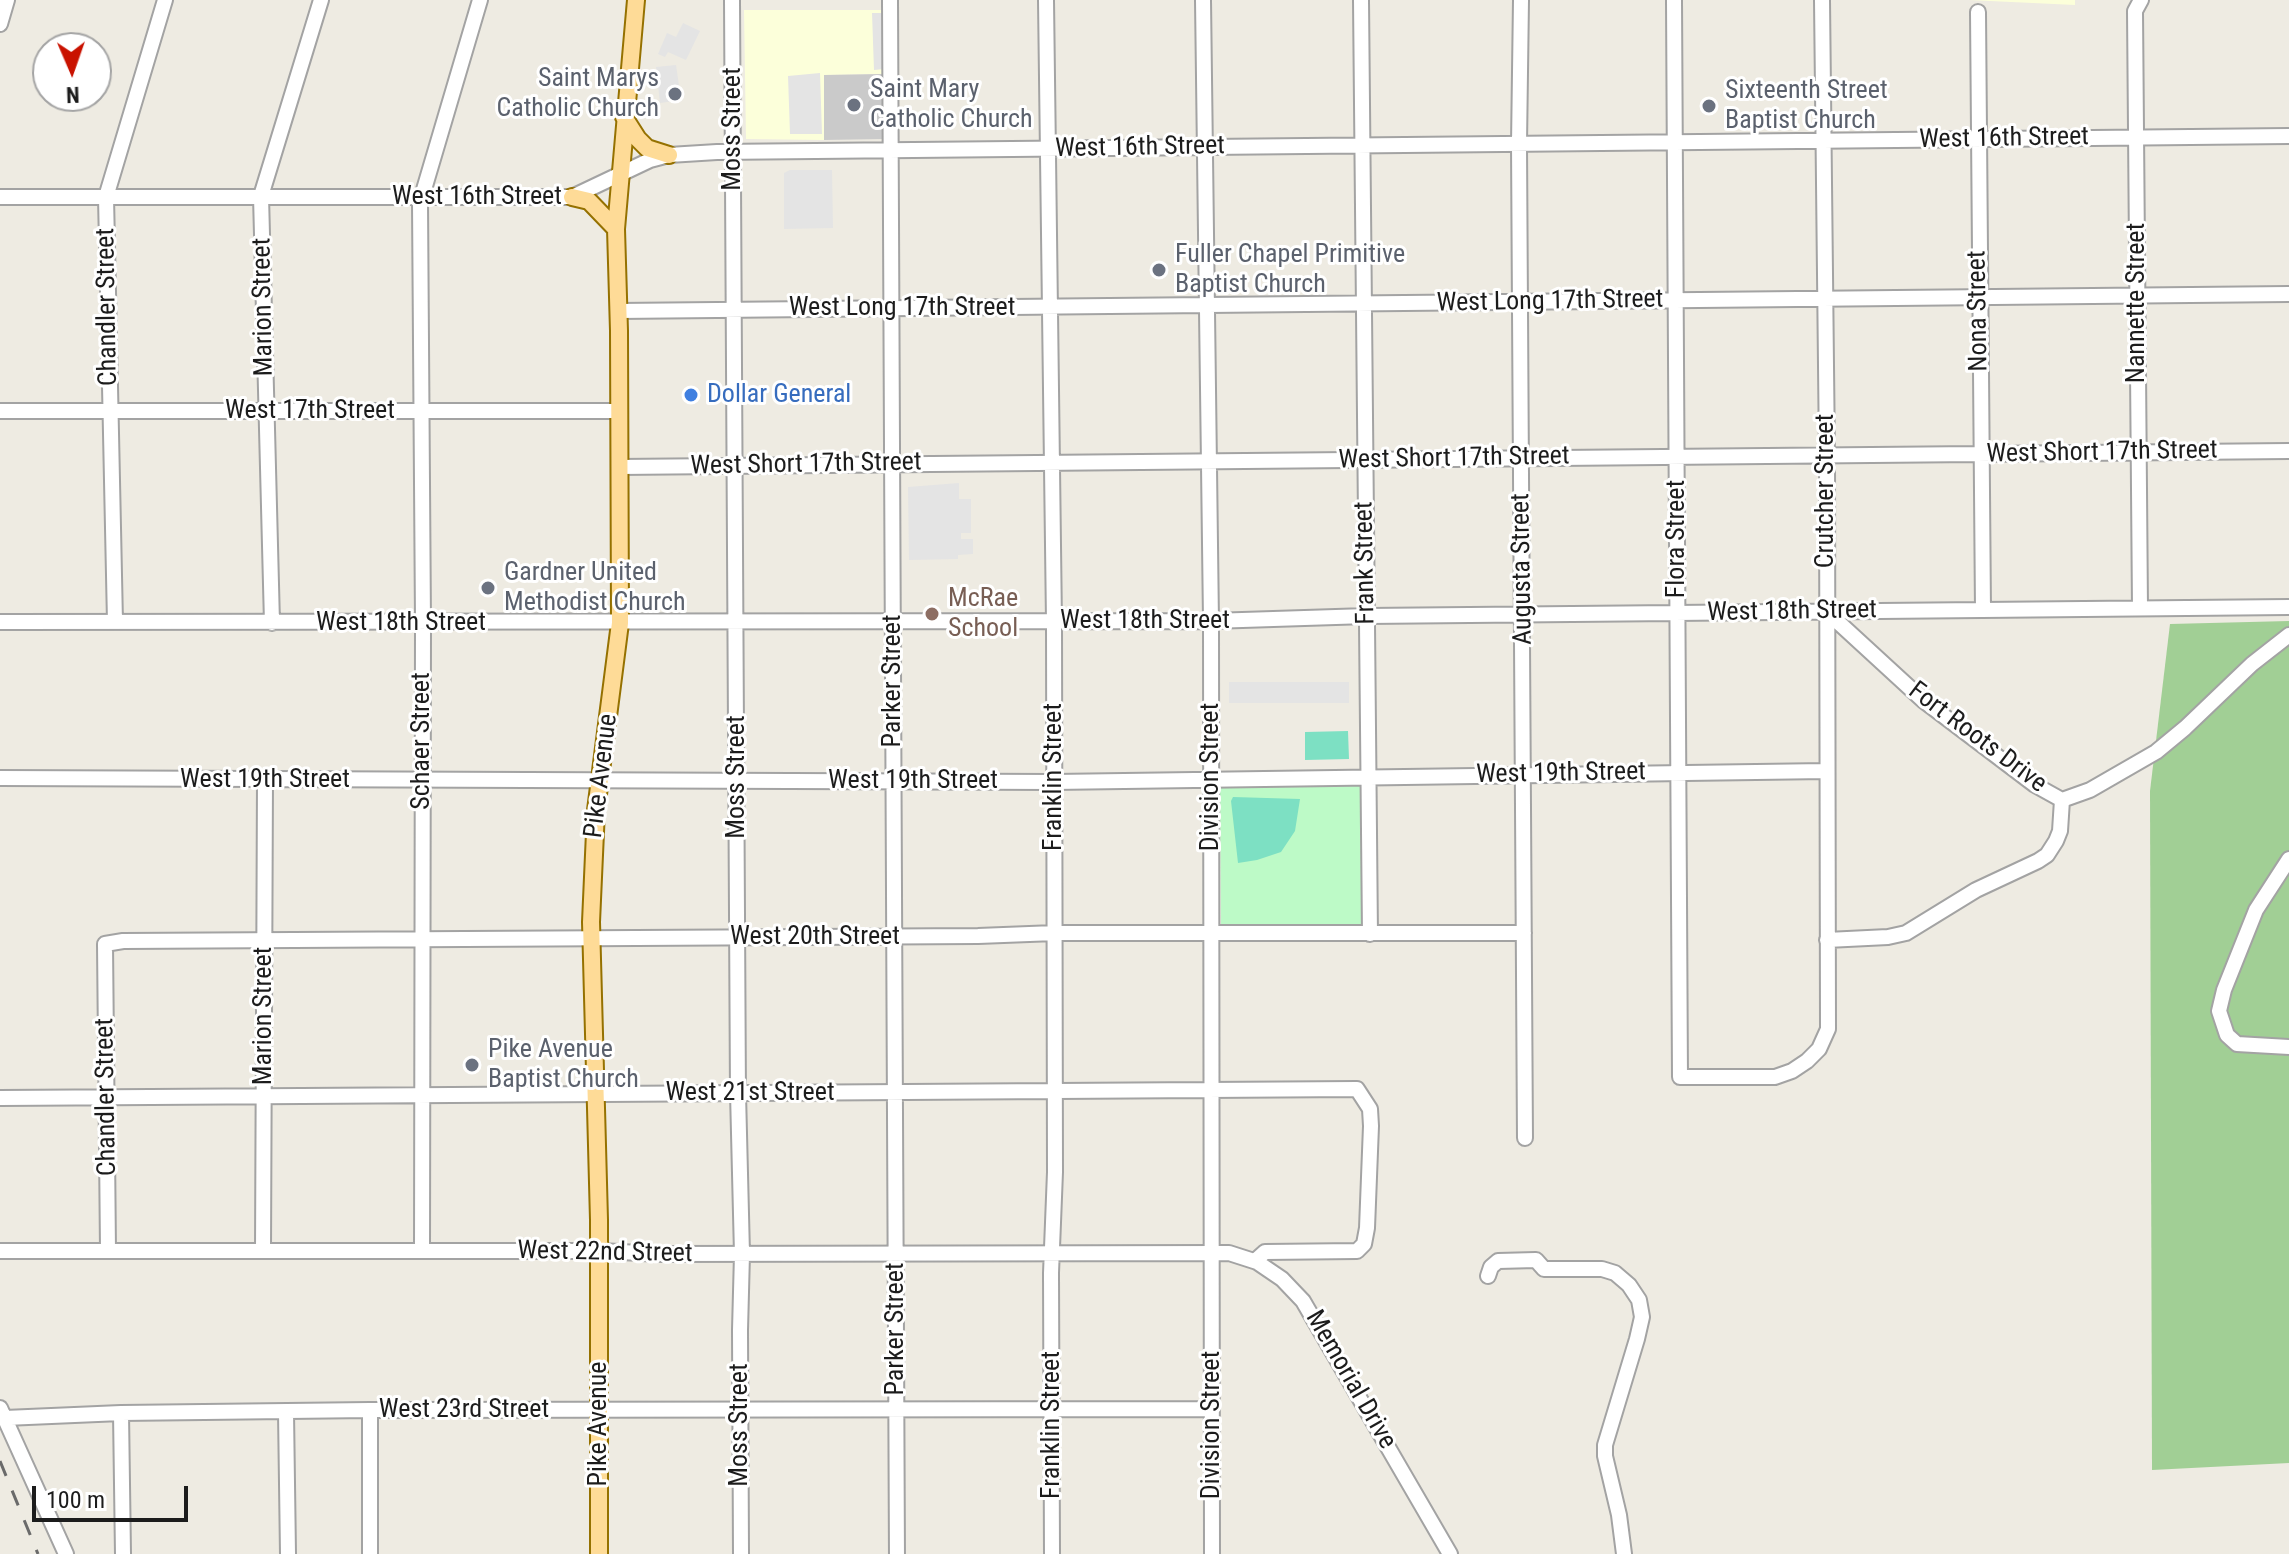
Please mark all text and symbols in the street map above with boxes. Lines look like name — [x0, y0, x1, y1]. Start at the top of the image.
north arrow — [32, 32, 112, 112]
place label: Saint Marys Catholic Church — [496, 63, 659, 124]
street label: Moss Street — [717, 67, 749, 191]
place label: Saint Mary Catholic Church — [870, 74, 1033, 136]
place label: Sixteenth Street Baptist Church — [1725, 75, 1888, 136]
text: N — [66, 82, 80, 107]
marker: Saint Marys Catholic Church — [666, 85, 684, 103]
marker: Saint Mary Catholic Church — [845, 96, 863, 114]
marker: Sixteenth Street Baptist Church — [1700, 97, 1718, 115]
street label: West 16th Street — [1919, 122, 2089, 156]
street label: West 16th Street — [1055, 131, 1225, 165]
street label: West 16th Street — [392, 181, 562, 213]
street label: Nannette Street — [2121, 223, 2153, 383]
street label: Chandler Street — [91, 228, 125, 386]
street label: Marion Street — [247, 237, 281, 377]
place label: Fuller Chapel Primitive Baptist Church — [1175, 239, 1405, 300]
street label: Nona Street — [1962, 250, 1996, 372]
marker: Fuller Chapel Primitive Baptist Church — [1150, 261, 1168, 279]
street label: West Long 17th Street — [1436, 284, 1664, 320]
street label: West Long 17th Street — [789, 292, 1015, 324]
place label: Dollar General — [707, 379, 851, 411]
marker: Dollar General — [682, 386, 700, 404]
street label: West 17th Street — [225, 395, 395, 427]
street label: Crutcher Street — [1810, 414, 1842, 568]
street label: West Short 17th Street — [1986, 435, 2218, 471]
street label: West Short 17th Street — [1338, 441, 1570, 477]
street label: West Short 17th Street — [690, 447, 922, 483]
street label: Flora Street — [1661, 480, 1693, 598]
street label: Augusta Street — [1506, 493, 1540, 645]
street label: Frank Street — [1349, 501, 1383, 625]
place label: Gardner United Methodist Church — [504, 557, 686, 618]
marker: Gardner United Methodist Church — [479, 579, 497, 597]
place label: McRae School — [948, 583, 1018, 644]
street label: West 18th Street — [1707, 595, 1877, 629]
marker: McRae School — [923, 605, 941, 623]
street label: West 18th Street — [1060, 605, 1230, 637]
street label: West 18th Street — [316, 607, 486, 639]
street label: Parker Street — [877, 614, 909, 748]
street label: Schaer Street — [406, 672, 438, 810]
street label: Fort Roots Drive — [1902, 676, 2052, 800]
street label: Franklin Street — [1038, 703, 1070, 851]
street label: Division Street — [1195, 703, 1227, 851]
street label: Pike Avenue — [579, 712, 625, 840]
street label: Moss Street — [721, 715, 753, 839]
street label: West 19th Street — [1476, 757, 1646, 791]
street label: West 19th Street — [180, 764, 350, 796]
street label: West 19th Street — [828, 765, 998, 797]
street label: West 20th Street — [730, 921, 900, 953]
street label: Marion Street — [248, 947, 280, 1085]
street label: Chandler Street — [90, 1018, 124, 1176]
place label: Pike Avenue Baptist Church — [488, 1034, 639, 1096]
marker: Pike Avenue Baptist Church — [463, 1056, 481, 1074]
street label: West 21st Street — [665, 1077, 835, 1109]
street label: West 22nd Street — [517, 1236, 693, 1270]
street label: Parker Street — [880, 1262, 912, 1396]
street label: Memorial Drive — [1298, 1305, 1402, 1455]
street label: Franklin Street — [1036, 1351, 1068, 1499]
street label: Division Street — [1196, 1351, 1228, 1499]
street label: Pike Avenue — [583, 1362, 615, 1486]
street label: Moss Street — [724, 1363, 756, 1487]
street label: West 23rd Street — [379, 1394, 549, 1426]
scale bar — [36, 1470, 192, 1520]
text: 100 m — [46, 1486, 105, 1514]

